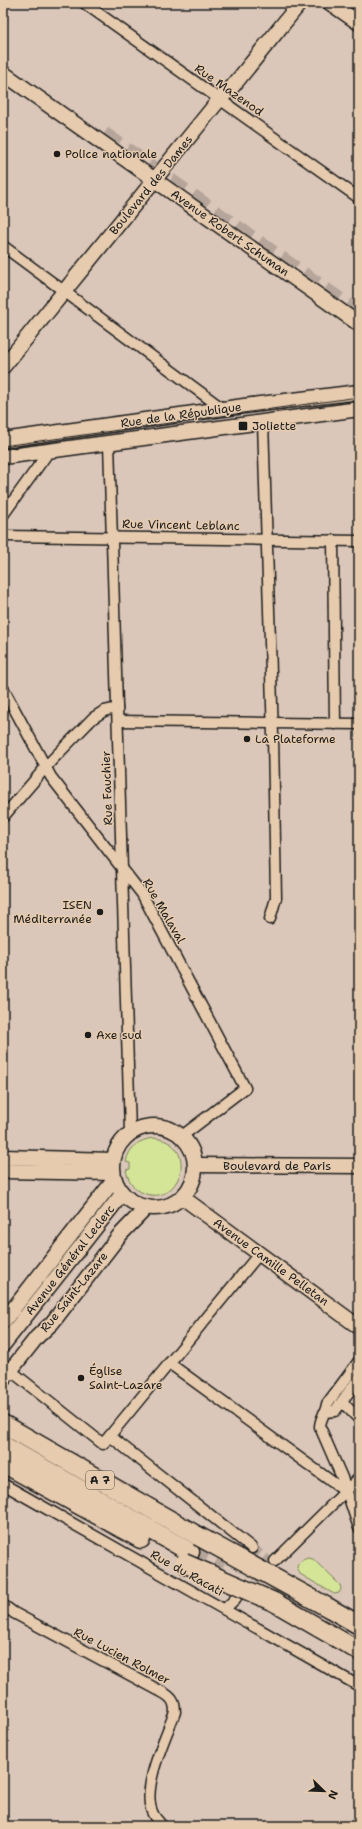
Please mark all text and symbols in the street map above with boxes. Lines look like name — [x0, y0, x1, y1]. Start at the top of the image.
street label: Rue Mazenod — [191, 60, 267, 120]
street label: Boulevard des Dames — [106, 132, 196, 238]
place label: Police nationale — [65, 146, 158, 162]
marker: Police nationale — [52, 149, 62, 159]
street label: Avenue Robert Schuman — [168, 186, 292, 280]
street label: Rue de la République — [119, 399, 243, 431]
place label: Joliette — [252, 418, 297, 434]
marker: Joliette — [237, 420, 249, 432]
street label: Rue Vincent Leblanc — [122, 516, 240, 534]
place label: La Plateforme — [255, 731, 336, 747]
marker: La Plateforme — [242, 734, 252, 744]
street label: Rue Fauchier — [98, 750, 116, 826]
street label: Rue Malaval — [139, 876, 189, 947]
place label: ISEN Méditerranée — [13, 897, 92, 927]
marker: ISEN Méditerranée — [95, 907, 105, 917]
place label: Axe sud — [96, 1027, 142, 1043]
marker: Axe sud — [83, 1030, 93, 1040]
street label: Boulevard de Paris — [223, 1158, 331, 1174]
street label: Avenue Général Leclerc — [22, 1202, 118, 1318]
street label: Avenue Camille Pelletan — [210, 1215, 332, 1309]
street label: Rue Saint-Lazare — [37, 1248, 112, 1336]
place label: Église Saint-Lazare — [89, 1363, 163, 1393]
marker: Église Saint-Lazare — [76, 1373, 86, 1383]
road number: A 7 — [86, 1471, 114, 1489]
street label: Rue du Racati — [148, 1546, 226, 1600]
street label: Rue Lucien Rolmer — [71, 1624, 173, 1688]
north arrow — [304, 1771, 344, 1811]
text: N — [324, 1788, 341, 1802]

